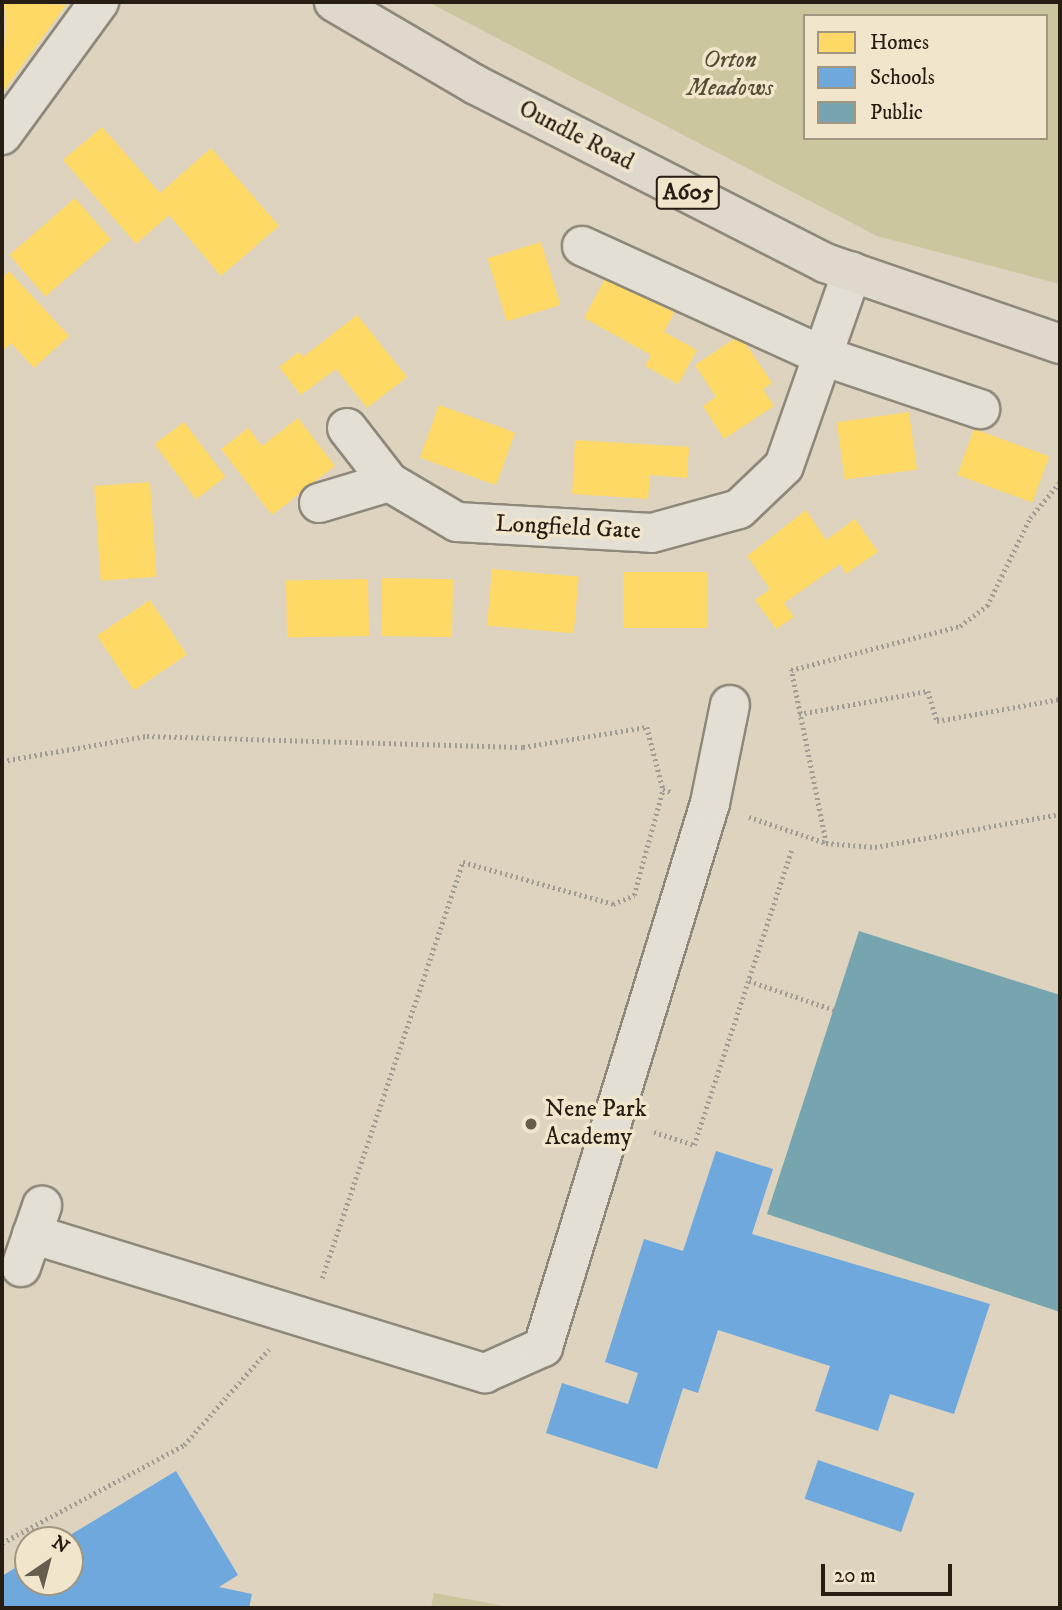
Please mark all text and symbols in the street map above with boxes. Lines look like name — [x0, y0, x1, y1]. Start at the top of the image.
legend — [803, 14, 1048, 140]
text: Homes — [870, 30, 929, 56]
park label: Orton Meadows — [687, 47, 773, 103]
text: Schools — [870, 65, 935, 91]
street label: Oundle Road — [514, 95, 638, 177]
text: Public — [870, 100, 923, 126]
road number: A605 — [655, 174, 721, 212]
street label: Longfield Gate — [495, 510, 641, 546]
place label: Nene Park Academy — [545, 1096, 647, 1152]
marker: Nene Park Academy — [523, 1116, 539, 1132]
north arrow — [14, 1526, 84, 1596]
text: N — [47, 1531, 73, 1559]
scale bar — [824, 1550, 955, 1594]
text: 20 m — [834, 1563, 876, 1589]

